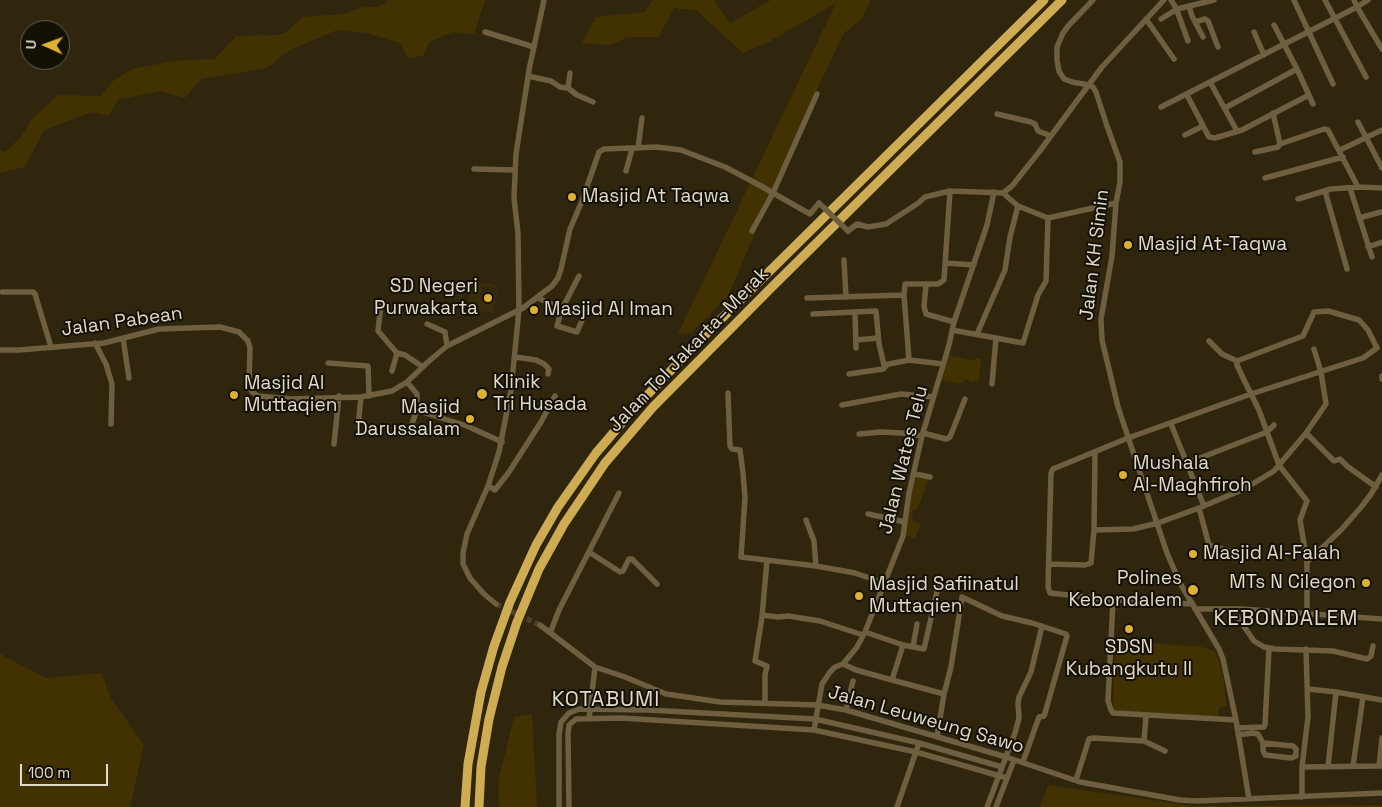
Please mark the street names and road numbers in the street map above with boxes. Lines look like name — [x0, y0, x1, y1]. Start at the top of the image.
street label: Jalan KH Simin — [1076, 188, 1114, 322]
street label: Jalan Tol Jakarta–Merak — [604, 263, 774, 437]
street label: Jalan Pabean — [60, 302, 184, 342]
street label: Jalan Wates Telu — [875, 384, 933, 536]
street label: Jalan Leuweung Sawo — [825, 681, 1027, 759]

